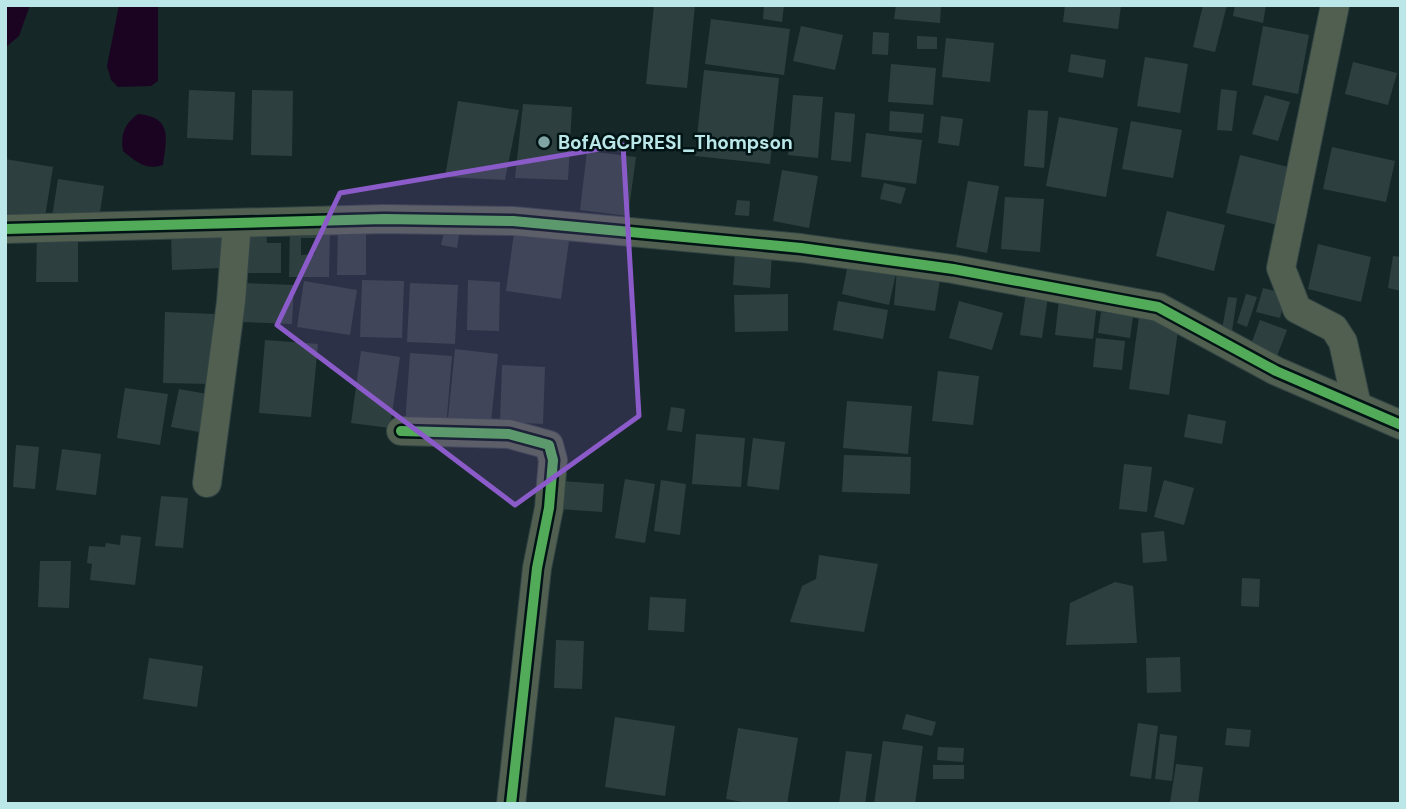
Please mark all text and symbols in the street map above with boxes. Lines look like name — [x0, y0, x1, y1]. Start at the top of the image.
place label: BofAGCPRESI_Thompson — [558, 130, 793, 155]
marker: BofAGCPRESI_Thompson — [536, 134, 552, 150]

